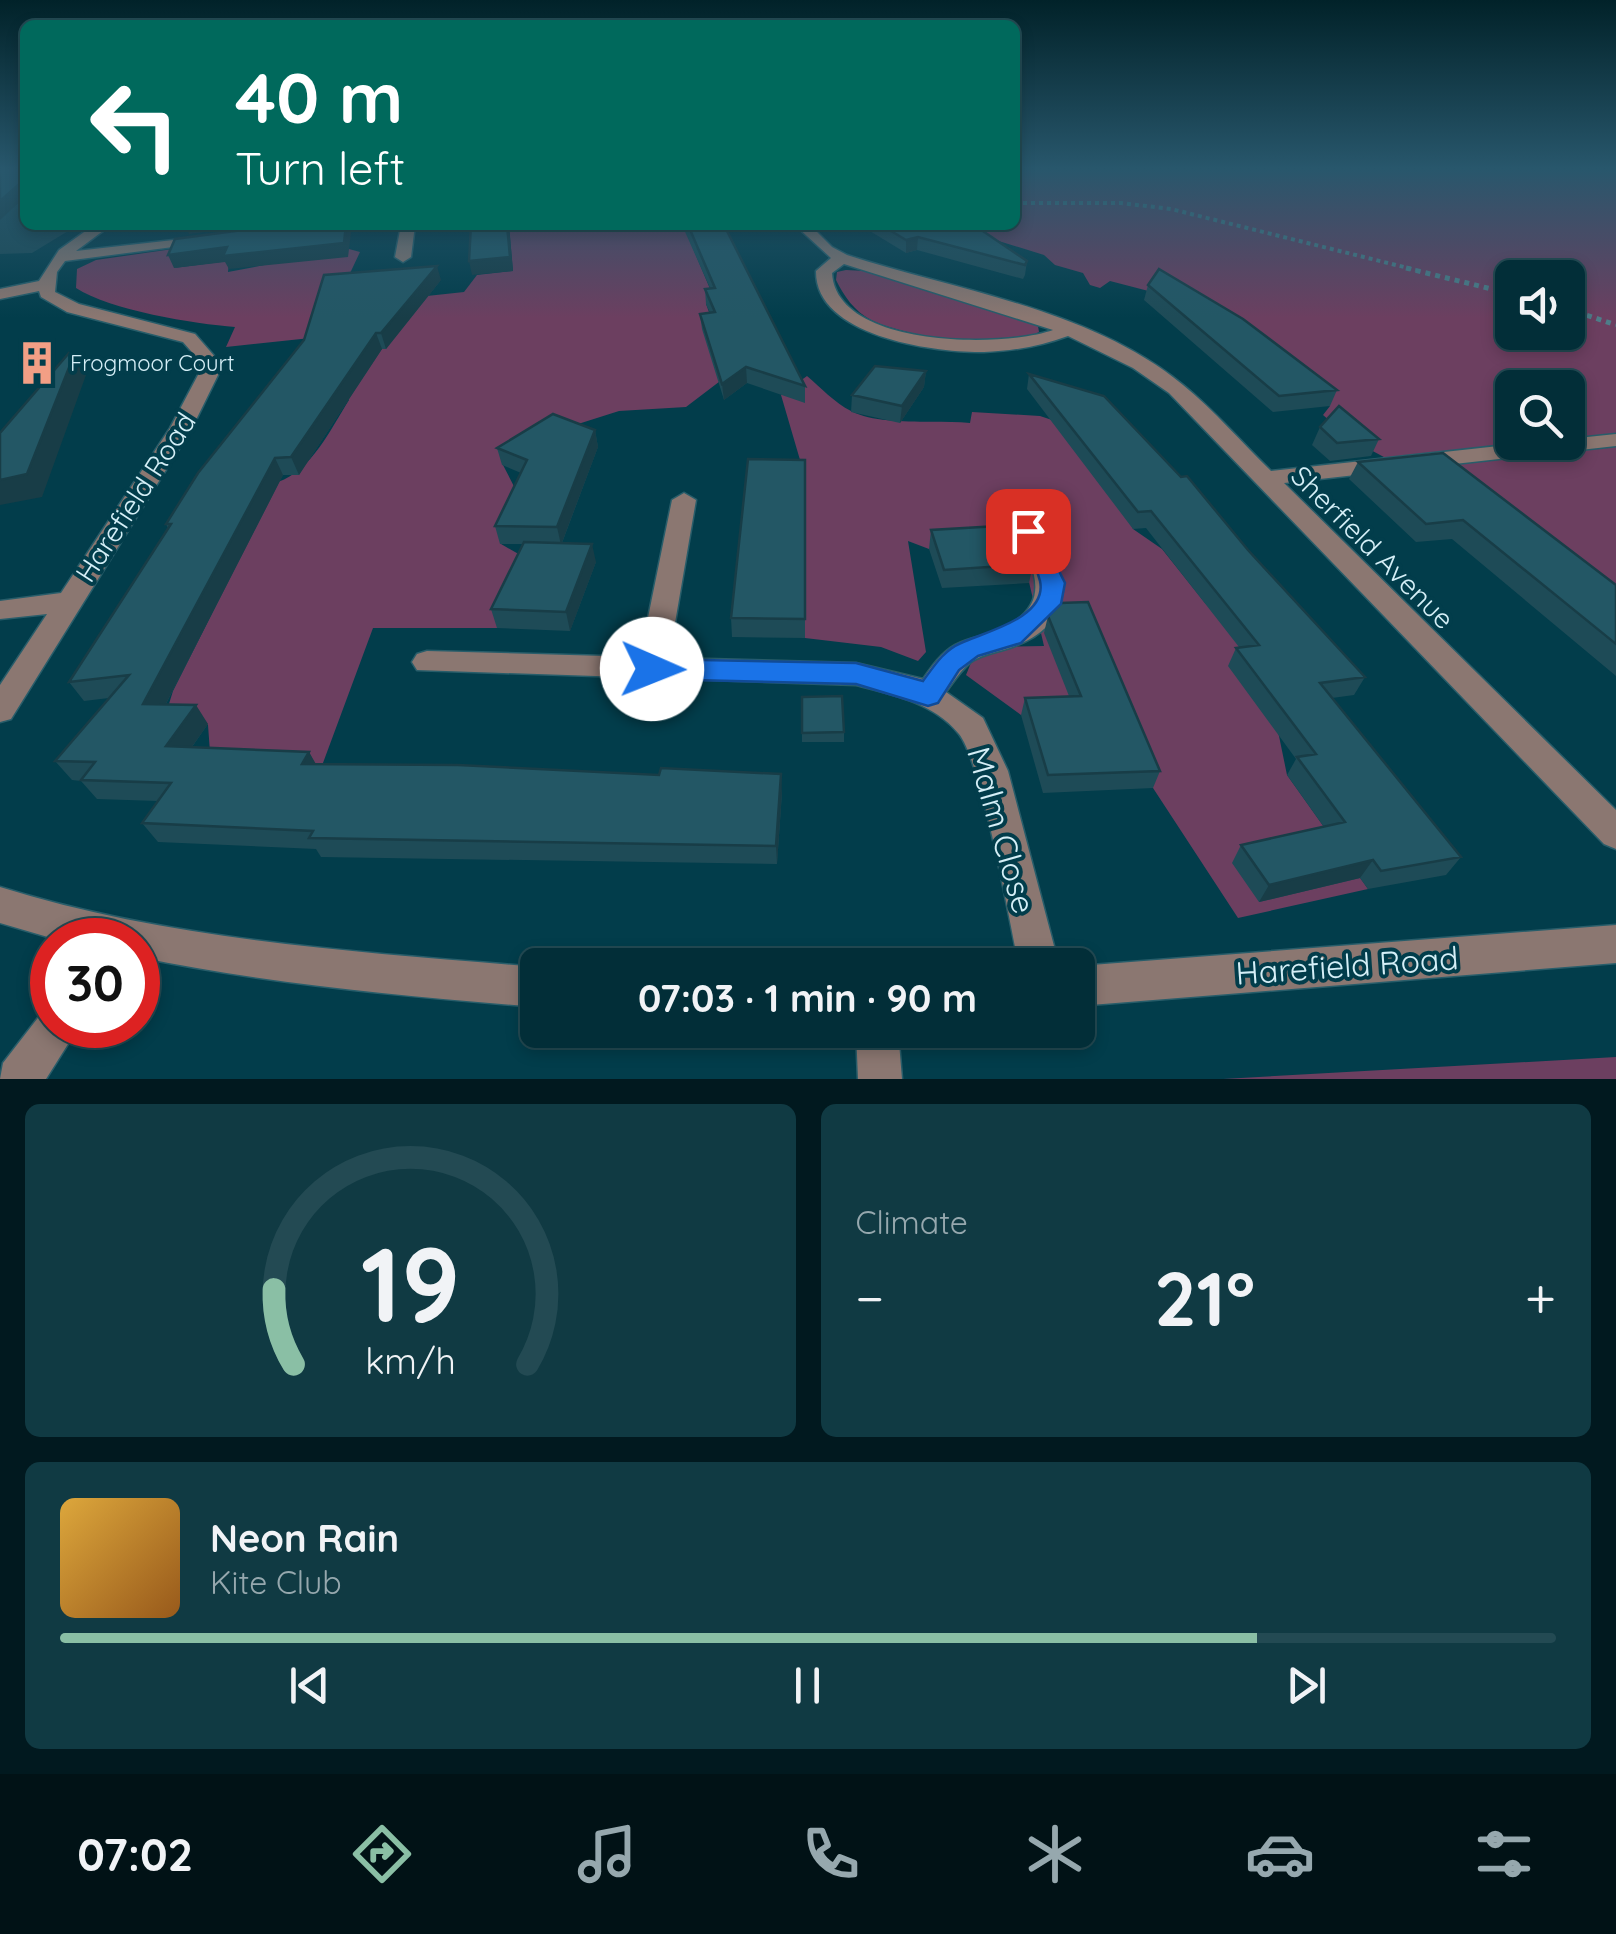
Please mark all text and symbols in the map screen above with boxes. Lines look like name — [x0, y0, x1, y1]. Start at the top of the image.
text: 40 m — [235, 53, 403, 141]
icon: left — [70, 60, 200, 190]
text: Turn left — [235, 140, 405, 196]
map controls — [1495, 260, 1585, 460]
button: sound — [1495, 260, 1585, 350]
building icon: Frogmoor Court — [13, 339, 61, 387]
place label: Frogmoor Court — [70, 349, 234, 377]
button: search — [1495, 370, 1585, 460]
street label: Harefield Road — [67, 406, 203, 588]
street label: Sherfield Avenue — [1284, 458, 1462, 636]
pin — [986, 489, 1071, 574]
icon: arrive — [1001, 504, 1056, 559]
position arrow — [600, 617, 704, 721]
street label: Malm Close — [959, 742, 1045, 918]
speed limit sign: 30 — [30, 918, 160, 1048]
street label: Harefield Road — [1234, 937, 1460, 993]
text: 07:03 · 1 min · 90 m — [638, 974, 977, 1022]
text: Climate — [856, 1202, 968, 1242]
text: 19 — [360, 1218, 460, 1348]
text: 21° — [1154, 1251, 1255, 1345]
text: − — [856, 1263, 884, 1332]
text: + — [1525, 1263, 1556, 1332]
text: km/h — [365, 1338, 456, 1383]
text: Neon Rain — [210, 1514, 399, 1562]
text: Kite Club — [210, 1562, 342, 1602]
icon: previous — [282, 1658, 337, 1713]
icon: pause — [780, 1658, 835, 1713]
icon: next — [1279, 1658, 1334, 1713]
icon: directions — [347, 1819, 417, 1889]
icon: music — [572, 1819, 642, 1889]
icon: phone — [796, 1819, 866, 1889]
icon: climate — [1020, 1819, 1090, 1889]
icon: car — [1245, 1819, 1315, 1889]
icon: filters — [1469, 1819, 1539, 1889]
text: 07:02 — [77, 1826, 193, 1882]

